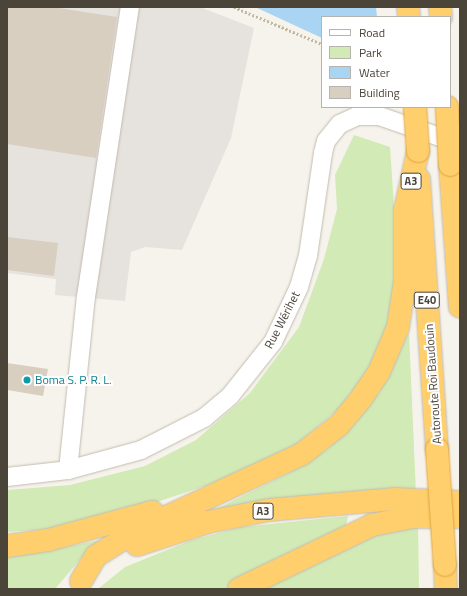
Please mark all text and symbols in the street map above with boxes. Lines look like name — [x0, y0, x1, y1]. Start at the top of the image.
legend — [321, 16, 451, 108]
text: Road — [359, 23, 385, 42]
text: Park — [359, 43, 382, 62]
text: Water — [359, 63, 390, 82]
text: Building — [359, 83, 400, 102]
road number: A3 — [400, 172, 422, 190]
street label: Rue Wérihet — [261, 289, 303, 351]
road number: E40 — [413, 291, 441, 309]
street label: Autoroute Roi Baudouin — [422, 323, 444, 445]
place label: Boma S. P. R. L. — [35, 373, 111, 387]
marker: Boma S. P. R. L. — [22, 375, 32, 385]
road number: A3 — [252, 502, 274, 520]

